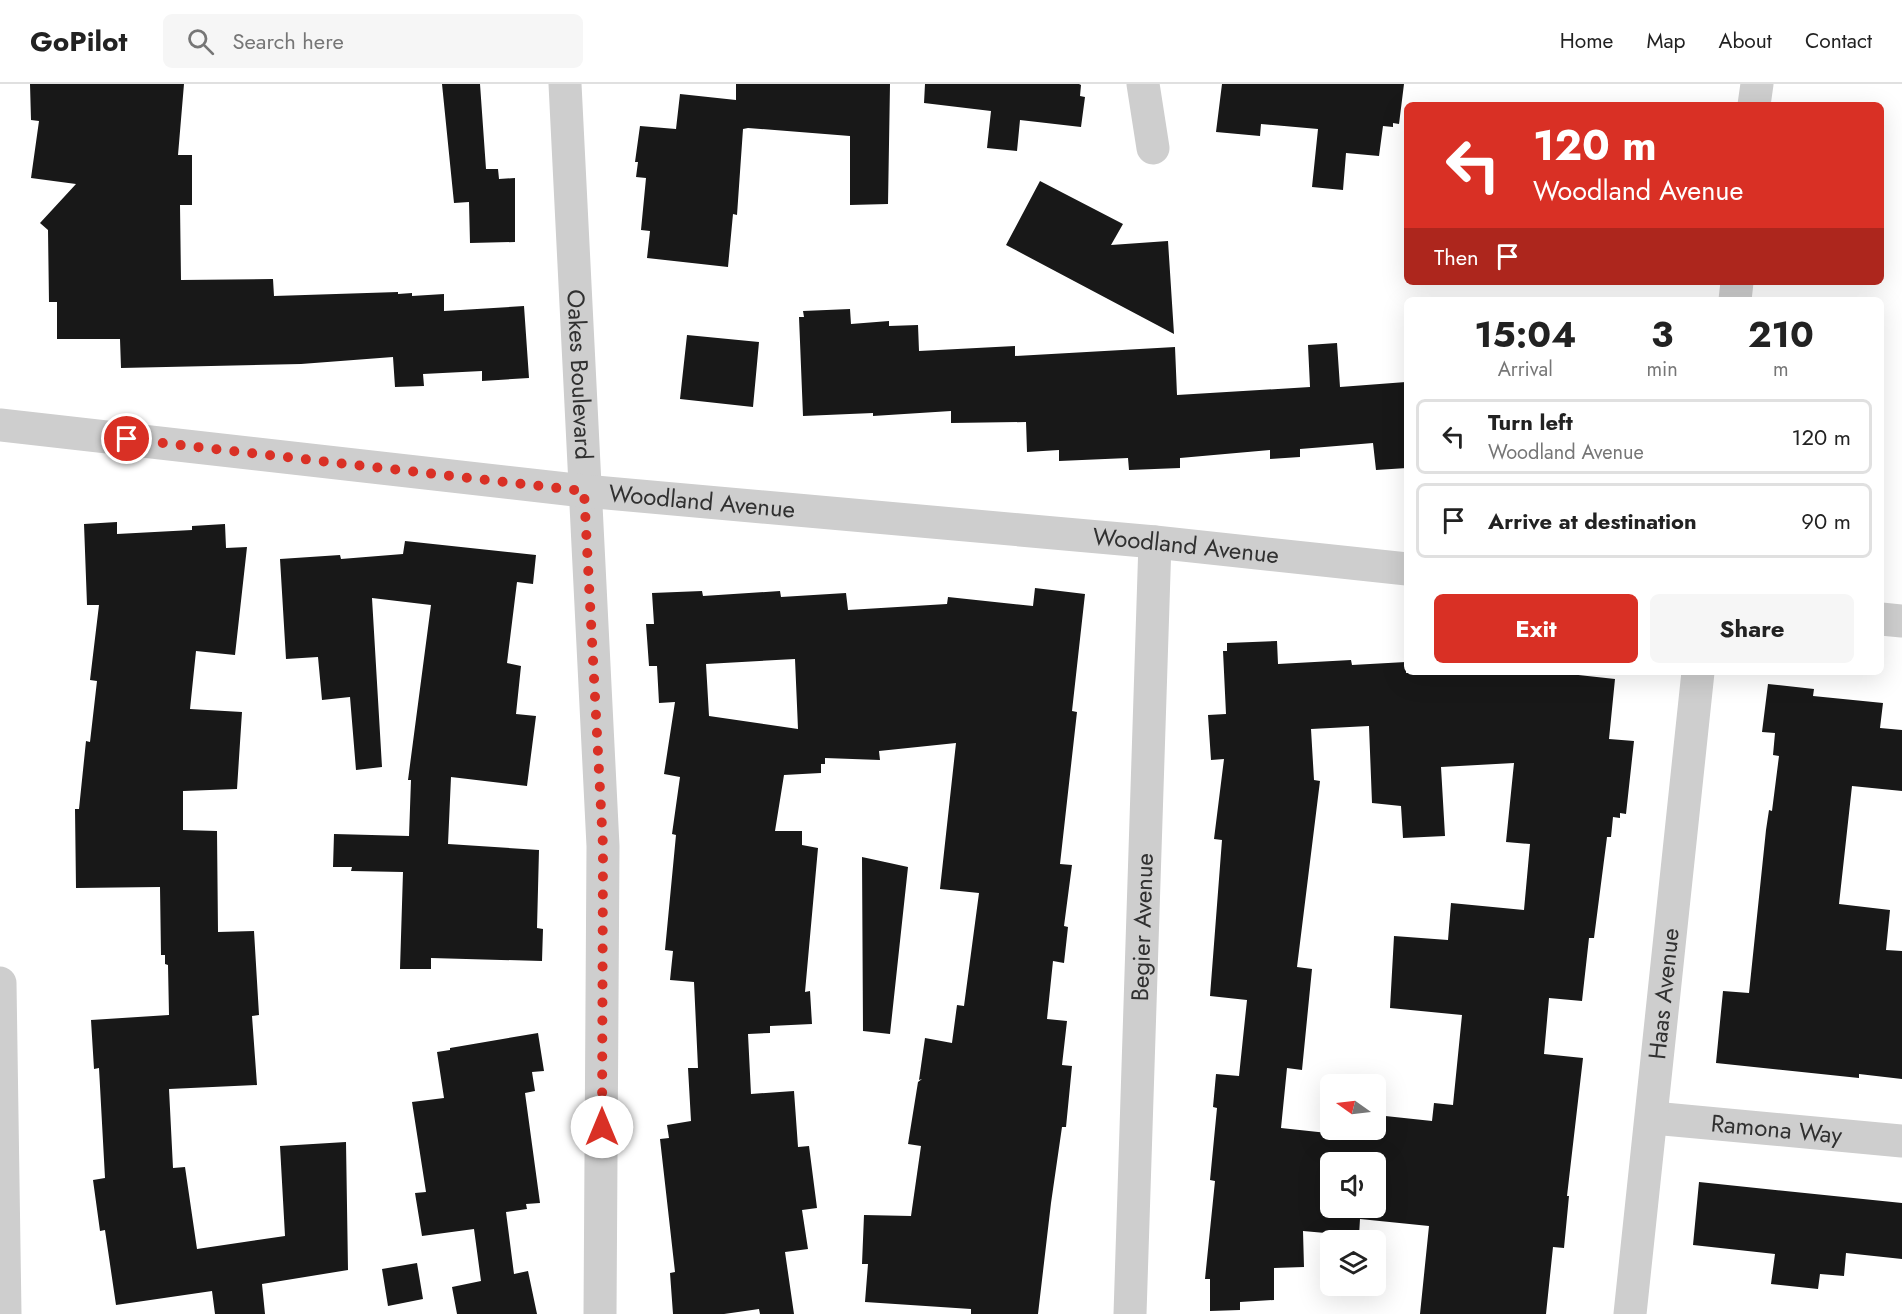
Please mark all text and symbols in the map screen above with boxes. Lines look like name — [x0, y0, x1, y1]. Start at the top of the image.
search box — [163, 14, 583, 68]
text: GoPilot — [30, 21, 127, 62]
icon: search — [184, 25, 217, 58]
text: Search here — [232, 25, 344, 57]
text: Home — [1560, 26, 1613, 56]
text: Map — [1646, 26, 1686, 56]
text: About — [1719, 26, 1772, 56]
text: Contact — [1805, 26, 1872, 56]
text: 120 m — [1533, 115, 1657, 176]
icon: left — [1434, 126, 1512, 204]
text: Woodland Avenue — [1533, 171, 1743, 210]
icon: arrive — [1491, 240, 1524, 273]
text: Then — [1434, 241, 1479, 273]
street label: Oakes Boulevard — [558, 289, 602, 461]
text: 15:04 — [1474, 308, 1576, 360]
text: 3 — [1651, 308, 1673, 360]
text: 210 — [1748, 308, 1814, 360]
text: Arrival — [1498, 355, 1553, 384]
text: min — [1646, 355, 1678, 384]
text: m — [1773, 355, 1789, 384]
text: Turn left — [1488, 406, 1573, 438]
pin — [101, 413, 152, 464]
icon: left — [1437, 420, 1470, 453]
text: 120 m — [1792, 421, 1851, 453]
icon: arrive — [110, 422, 143, 455]
text: Woodland Avenue — [1488, 438, 1644, 467]
street label: Woodland Avenue — [607, 475, 797, 527]
icon: arrive — [1437, 504, 1470, 537]
text: Arrive at destination — [1488, 505, 1697, 537]
text: 90 m — [1801, 505, 1851, 537]
street label: Woodland Avenue — [1091, 519, 1281, 572]
button: Exit — [1434, 594, 1638, 663]
button: Share — [1650, 594, 1854, 663]
street label: Begier Avenue — [1122, 852, 1162, 1002]
street label: Haas Avenue — [1639, 926, 1688, 1061]
north arrow — [1320, 1074, 1386, 1140]
map controls — [1320, 1074, 1386, 1296]
position arrow — [570, 1095, 634, 1159]
street label: Ramona Way — [1709, 1105, 1844, 1152]
button: sound — [1320, 1152, 1386, 1218]
button: layers — [1320, 1230, 1386, 1296]

